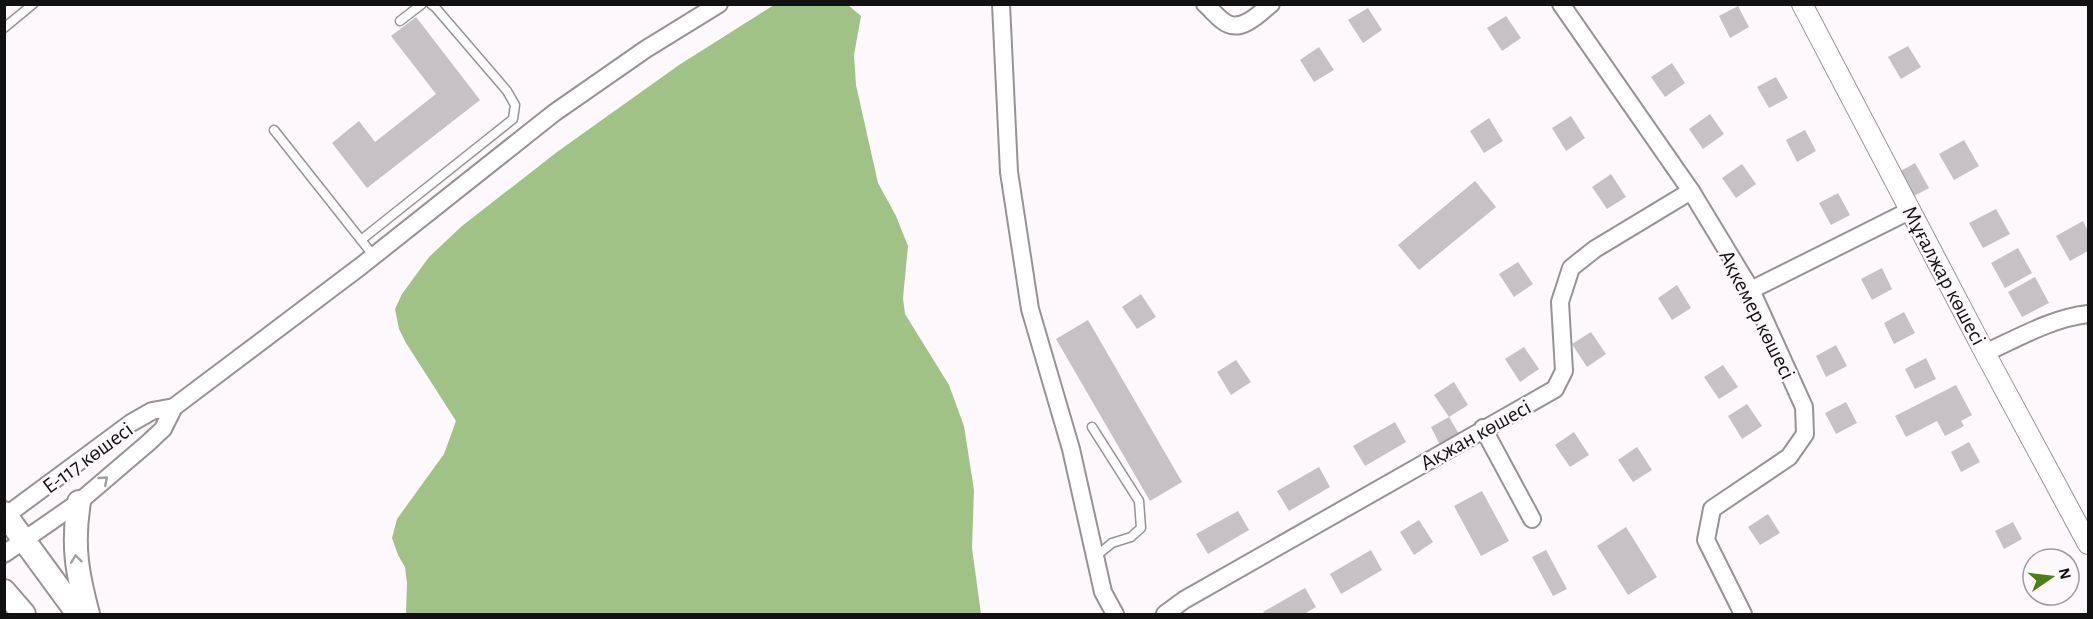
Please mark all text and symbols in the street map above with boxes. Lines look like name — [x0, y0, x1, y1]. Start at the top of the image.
street label: Мұғалжар көшесі — [1898, 202, 1990, 349]
street label: Ақкемер көшесі — [1715, 246, 1799, 383]
street label: Ақжан көшесі — [1416, 396, 1534, 474]
street label: Е-117 көшесі — [38, 418, 137, 498]
one-way arrow — [97, 476, 108, 487]
north arrow — [2021, 547, 2081, 607]
one-way arrow — [70, 554, 83, 563]
text: N — [2055, 566, 2074, 581]

